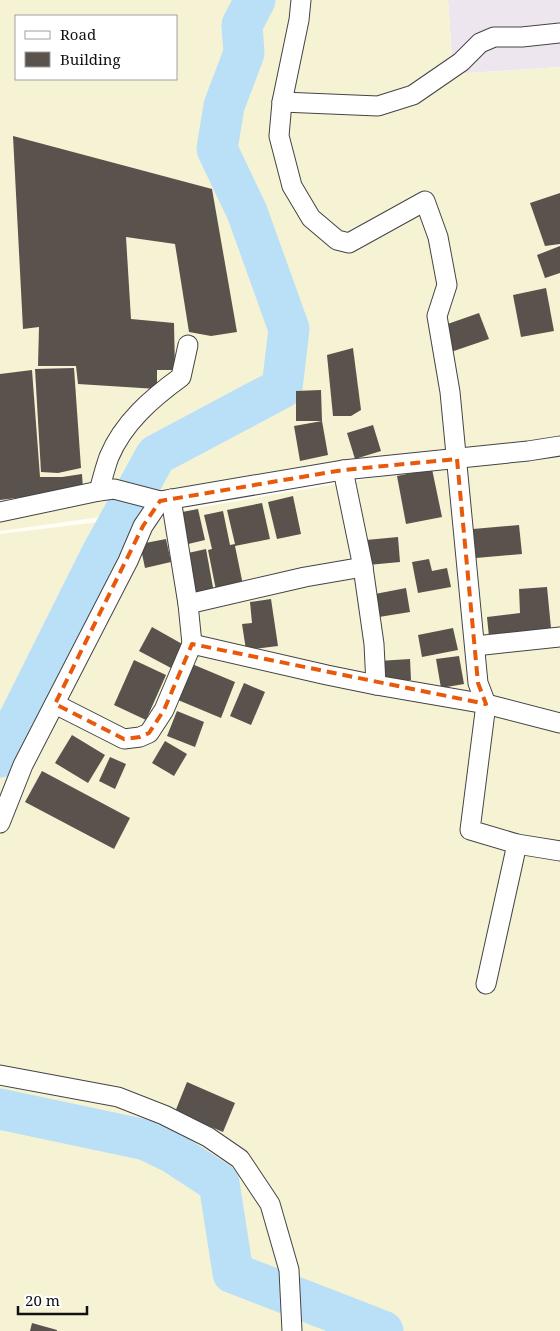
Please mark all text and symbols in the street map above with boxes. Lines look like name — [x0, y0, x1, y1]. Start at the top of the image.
legend — [15, 15, 178, 80]
text: Road — [60, 24, 96, 44]
text: Building — [60, 49, 121, 69]
scale bar — [18, 1284, 86, 1316]
text: 20 m — [25, 1290, 60, 1310]

